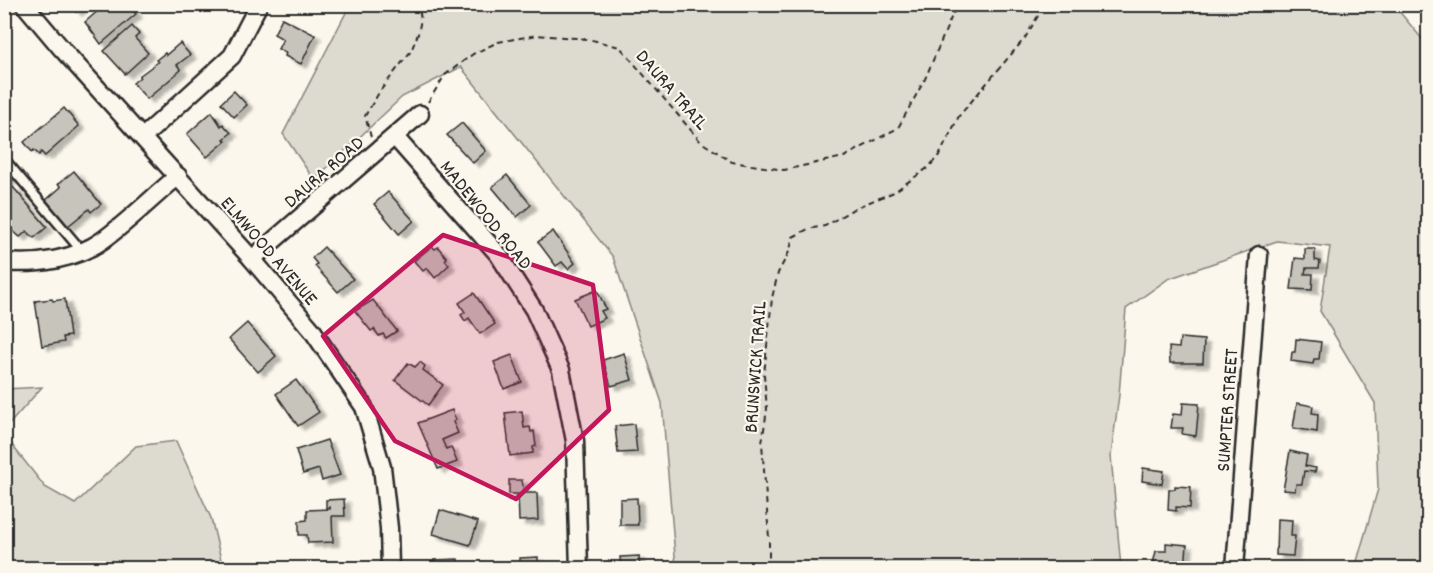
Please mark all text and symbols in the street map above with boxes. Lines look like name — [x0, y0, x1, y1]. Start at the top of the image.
street label: DAURA TRAIL — [628, 44, 714, 138]
street label: DAURA ROAD — [279, 130, 371, 216]
street label: MADEWOOD ROAD — [432, 155, 538, 277]
street label: ELMWOOD AVENUE — [212, 191, 323, 313]
street label: BRUNSWICK TRAIL — [738, 300, 776, 434]
street label: SUMPTER STREET — [1211, 348, 1247, 473]

